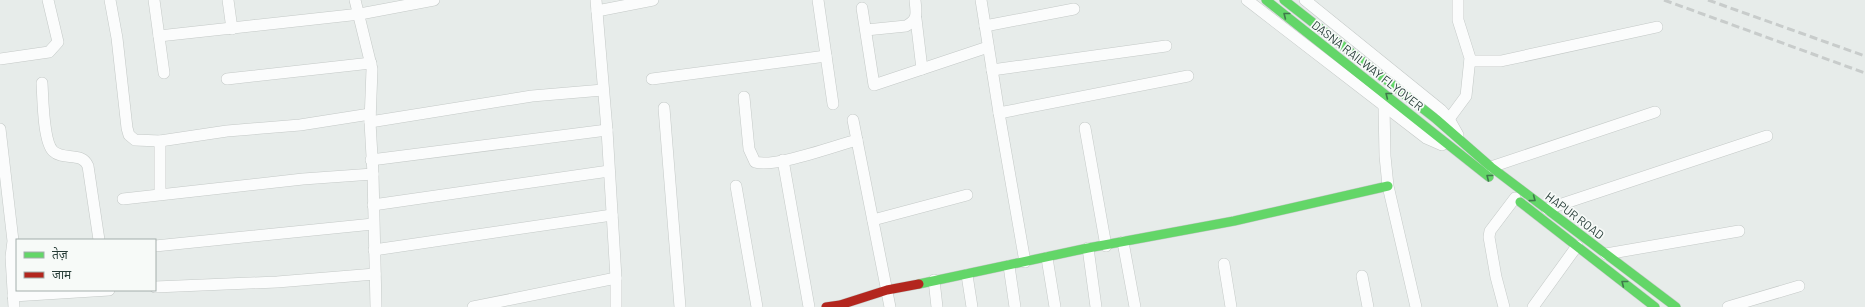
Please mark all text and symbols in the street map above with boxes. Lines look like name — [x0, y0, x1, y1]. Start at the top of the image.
one-way arrow — [1283, 13, 1290, 20]
street label: DASNA RAILWAY FLYOVER — [1310, 17, 1426, 113]
one-way arrow — [1385, 93, 1392, 100]
one-way arrow — [1486, 175, 1493, 182]
street label: HAPUR ROAD — [1543, 189, 1607, 241]
one-way arrow — [1529, 194, 1536, 201]
legend — [16, 239, 156, 291]
text: तेज़ — [52, 247, 69, 261]
text: जाम — [52, 267, 72, 281]
one-way arrow — [1622, 281, 1629, 288]

